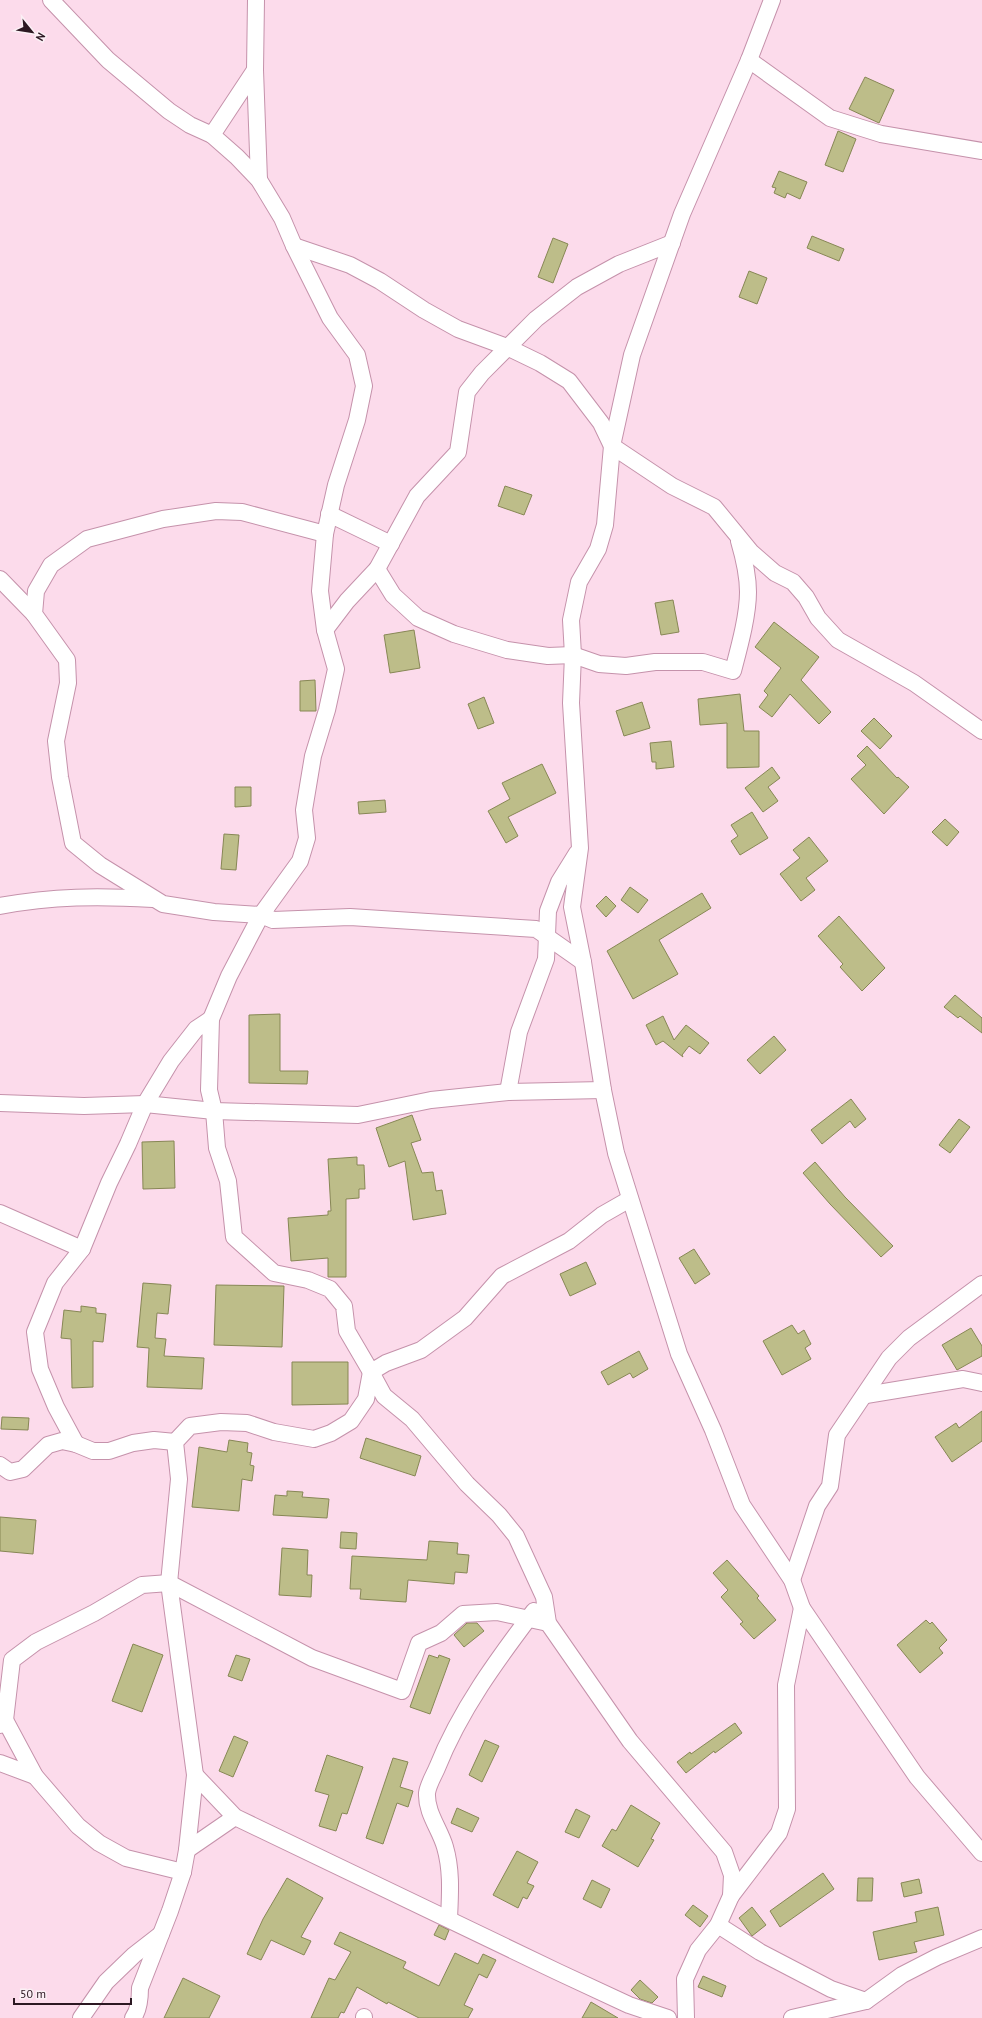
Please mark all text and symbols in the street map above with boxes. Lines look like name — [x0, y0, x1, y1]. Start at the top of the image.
north arrow — [12, 12, 52, 52]
text: N — [33, 30, 49, 44]
scale bar — [14, 1980, 131, 2006]
text: 50 m — [20, 1986, 46, 2001]

